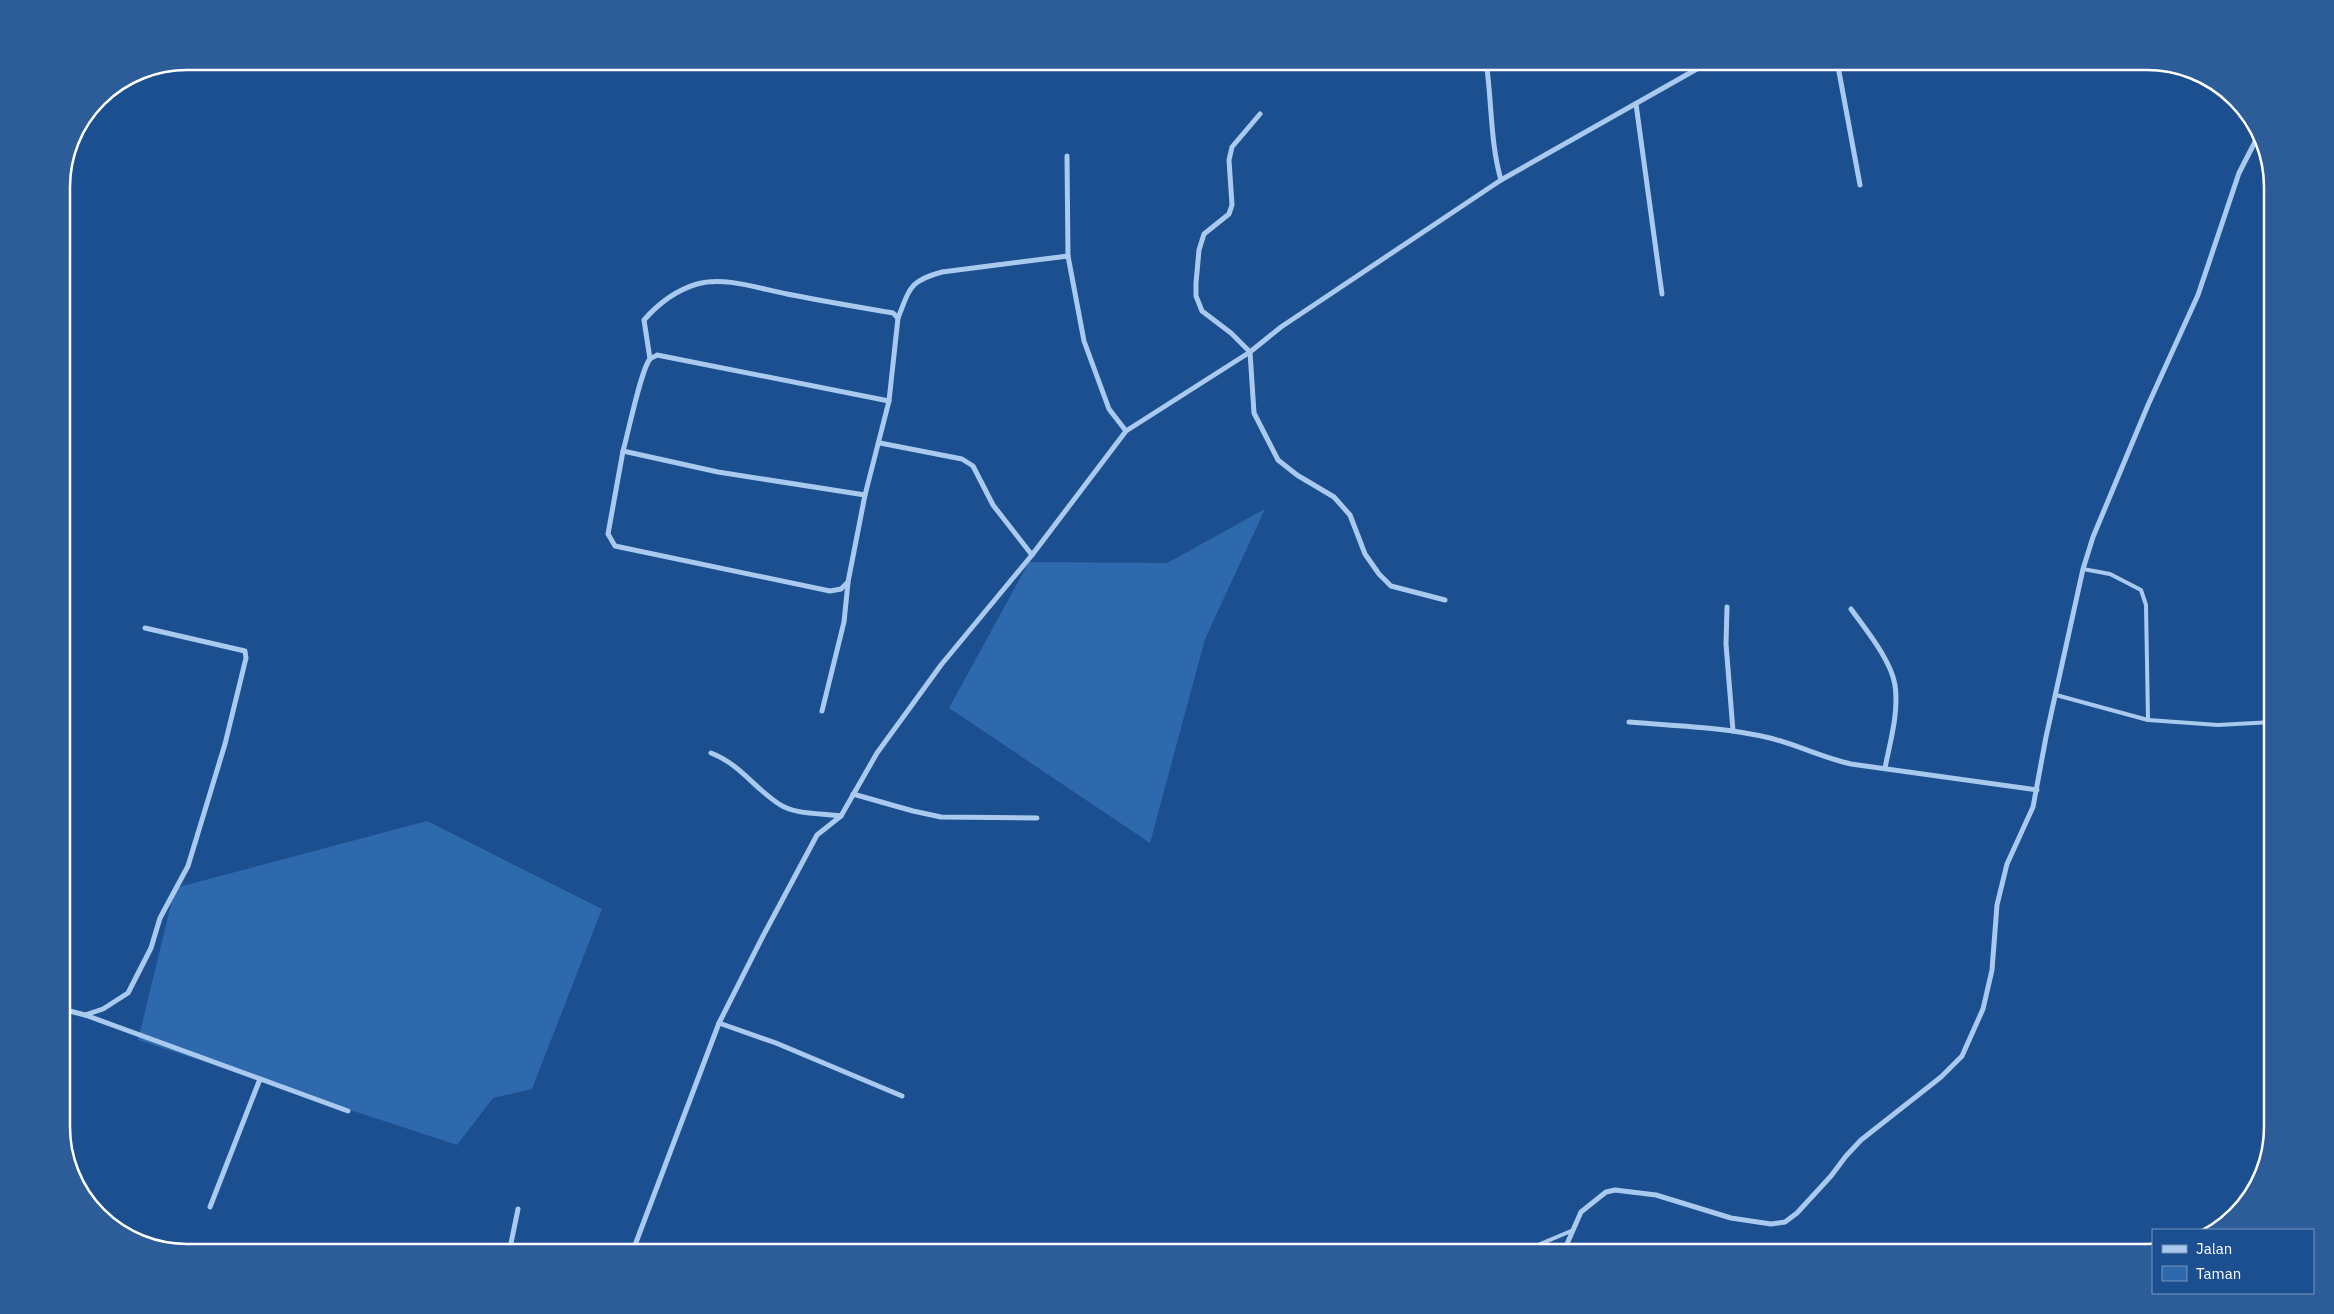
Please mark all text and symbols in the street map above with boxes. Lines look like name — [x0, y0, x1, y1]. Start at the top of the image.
legend — [2152, 1229, 2314, 1294]
text: Jalan — [2196, 1239, 2232, 1258]
text: Taman — [2196, 1264, 2241, 1283]

